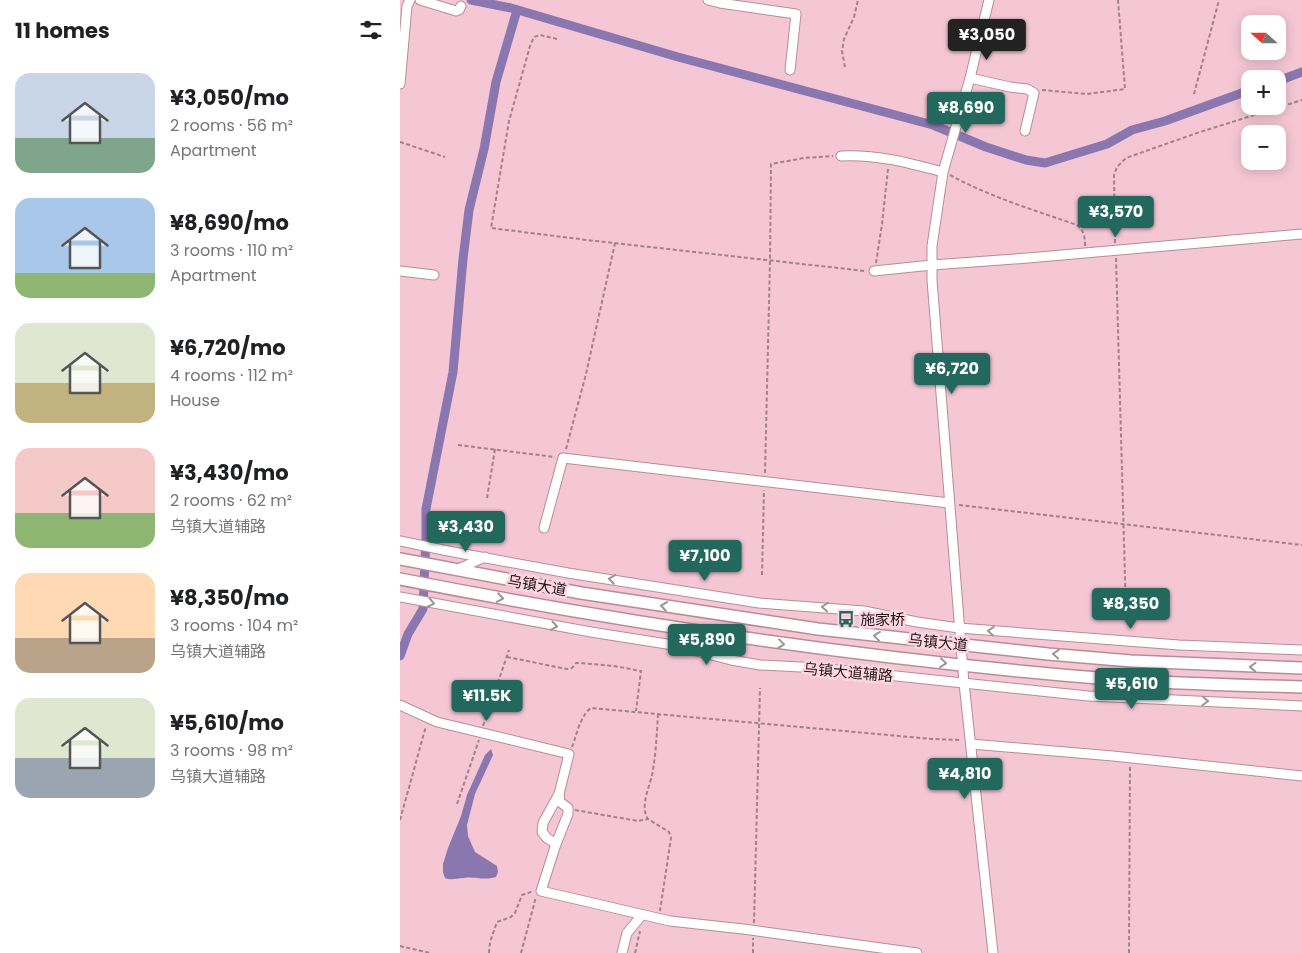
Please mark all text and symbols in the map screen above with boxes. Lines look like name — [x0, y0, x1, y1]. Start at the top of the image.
north arrow — [1241, 15, 1286, 60]
map controls — [1241, 15, 1286, 170]
text: 11 homes — [15, 16, 110, 45]
icon: filters — [357, 16, 385, 44]
pin: ¥3,050 — [946, 18, 1028, 61]
text: ¥3,050 — [959, 23, 1015, 46]
button: + — [1241, 70, 1286, 115]
text: ¥3,050/mo — [170, 83, 289, 112]
pin: ¥8,690 — [925, 92, 1007, 134]
icon: home — [55, 93, 115, 153]
text: ¥8,690 — [938, 96, 994, 119]
text: 2 rooms · 56 m² — [170, 114, 293, 137]
button: − — [1241, 125, 1286, 170]
text: Apartment — [170, 139, 257, 162]
pin: ¥3,570 — [1075, 196, 1157, 238]
text: ¥3,570 — [1089, 200, 1143, 223]
text: ¥8,690/mo — [170, 208, 289, 237]
icon: home — [55, 218, 115, 278]
text: 3 rooms · 110 m² — [170, 239, 293, 262]
text: Apartment — [170, 264, 257, 287]
text: ¥6,720/mo — [170, 333, 286, 362]
icon: home — [55, 343, 115, 403]
pin: ¥6,720 — [911, 352, 993, 395]
text: ¥6,720 — [925, 357, 979, 380]
text: 4 rooms · 112 m² — [170, 364, 293, 387]
text: House — [170, 389, 220, 412]
text: ¥3,430/mo — [170, 458, 289, 487]
icon: home — [55, 468, 115, 528]
text: 2 rooms · 62 m² — [170, 489, 292, 512]
pin: ¥3,430 — [425, 510, 507, 553]
text: 乌镇大道辅路 — [170, 515, 266, 538]
text: ¥3,430 — [438, 515, 494, 538]
pin: ¥7,100 — [664, 540, 746, 582]
text: ¥7,100 — [680, 544, 730, 567]
street label: 乌镇大道 — [506, 569, 568, 601]
one-way arrow — [608, 575, 616, 585]
text: ¥8,350/mo — [170, 583, 289, 612]
pin: ¥8,350 — [1090, 588, 1172, 630]
one-way arrow — [496, 592, 504, 603]
text: ¥8,350 — [1103, 592, 1159, 615]
icon: home — [55, 593, 115, 653]
one-way arrow — [426, 597, 435, 607]
one-way arrow — [660, 601, 669, 611]
one-way arrow — [821, 602, 829, 613]
bus stop icon: 施家桥 — [836, 609, 856, 629]
place label: 施家桥 — [860, 609, 905, 630]
text: 3 rooms · 104 m² — [170, 614, 298, 637]
one-way arrow — [550, 620, 559, 630]
pin: ¥5,890 — [666, 624, 748, 666]
one-way arrow — [987, 626, 995, 637]
text: ¥5,890 — [679, 628, 735, 651]
street label: 乌镇大道 — [907, 628, 969, 656]
one-way arrow — [873, 631, 881, 642]
one-way arrow — [777, 638, 786, 648]
text: 乌镇大道辅路 — [170, 640, 266, 663]
one-way arrow — [1052, 649, 1060, 660]
one-way arrow — [939, 657, 947, 668]
street label: 乌镇大道辅路 — [802, 658, 894, 686]
one-way arrow — [1249, 661, 1257, 672]
pin: ¥5,610 — [1091, 668, 1173, 710]
text: ¥5,610 — [1106, 672, 1158, 695]
pin: ¥11.5K — [446, 680, 528, 722]
text: ¥11.5K — [463, 684, 511, 707]
one-way arrow — [1201, 696, 1209, 707]
text: ¥5,610/mo — [170, 708, 284, 737]
icon: home — [55, 718, 115, 778]
text: 3 rooms · 98 m² — [170, 739, 293, 762]
pin: ¥4,810 — [924, 758, 1006, 800]
text: ¥4,810 — [939, 762, 991, 785]
text: 乌镇大道辅路 — [170, 765, 266, 788]

